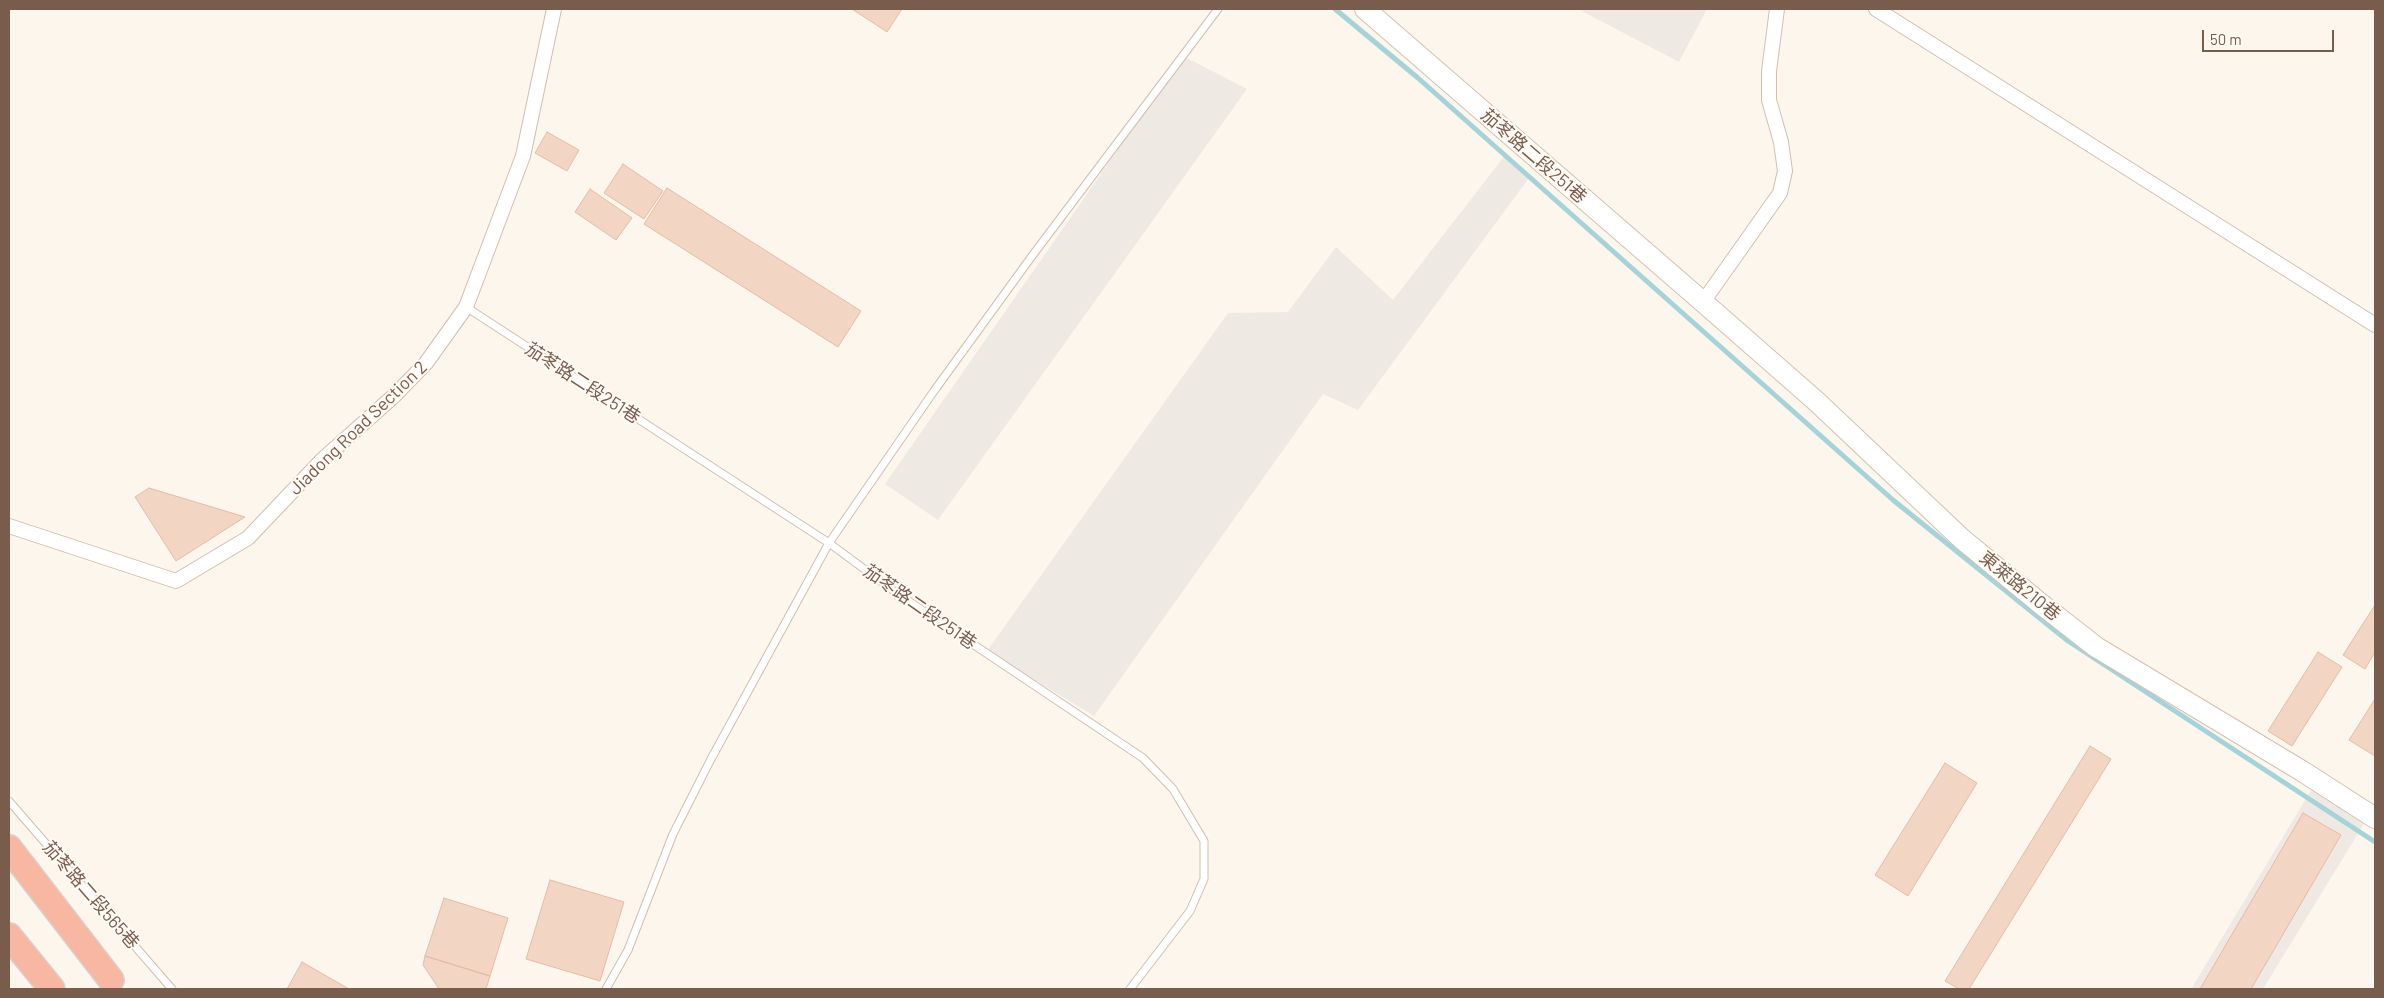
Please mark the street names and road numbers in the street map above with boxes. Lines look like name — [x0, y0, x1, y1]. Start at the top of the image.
street label: 茄苳路二段251巷 — [1477, 104, 1591, 208]
street label: 茄苳路二段251巷 — [521, 338, 645, 428]
street label: Jiadong Road Section 2 — [284, 356, 432, 500]
street label: 東萊路210巷 — [1975, 547, 2065, 625]
street label: 茄苳路二段251巷 — [859, 560, 981, 654]
street label: 茄苳路二段565巷 — [38, 837, 144, 953]

